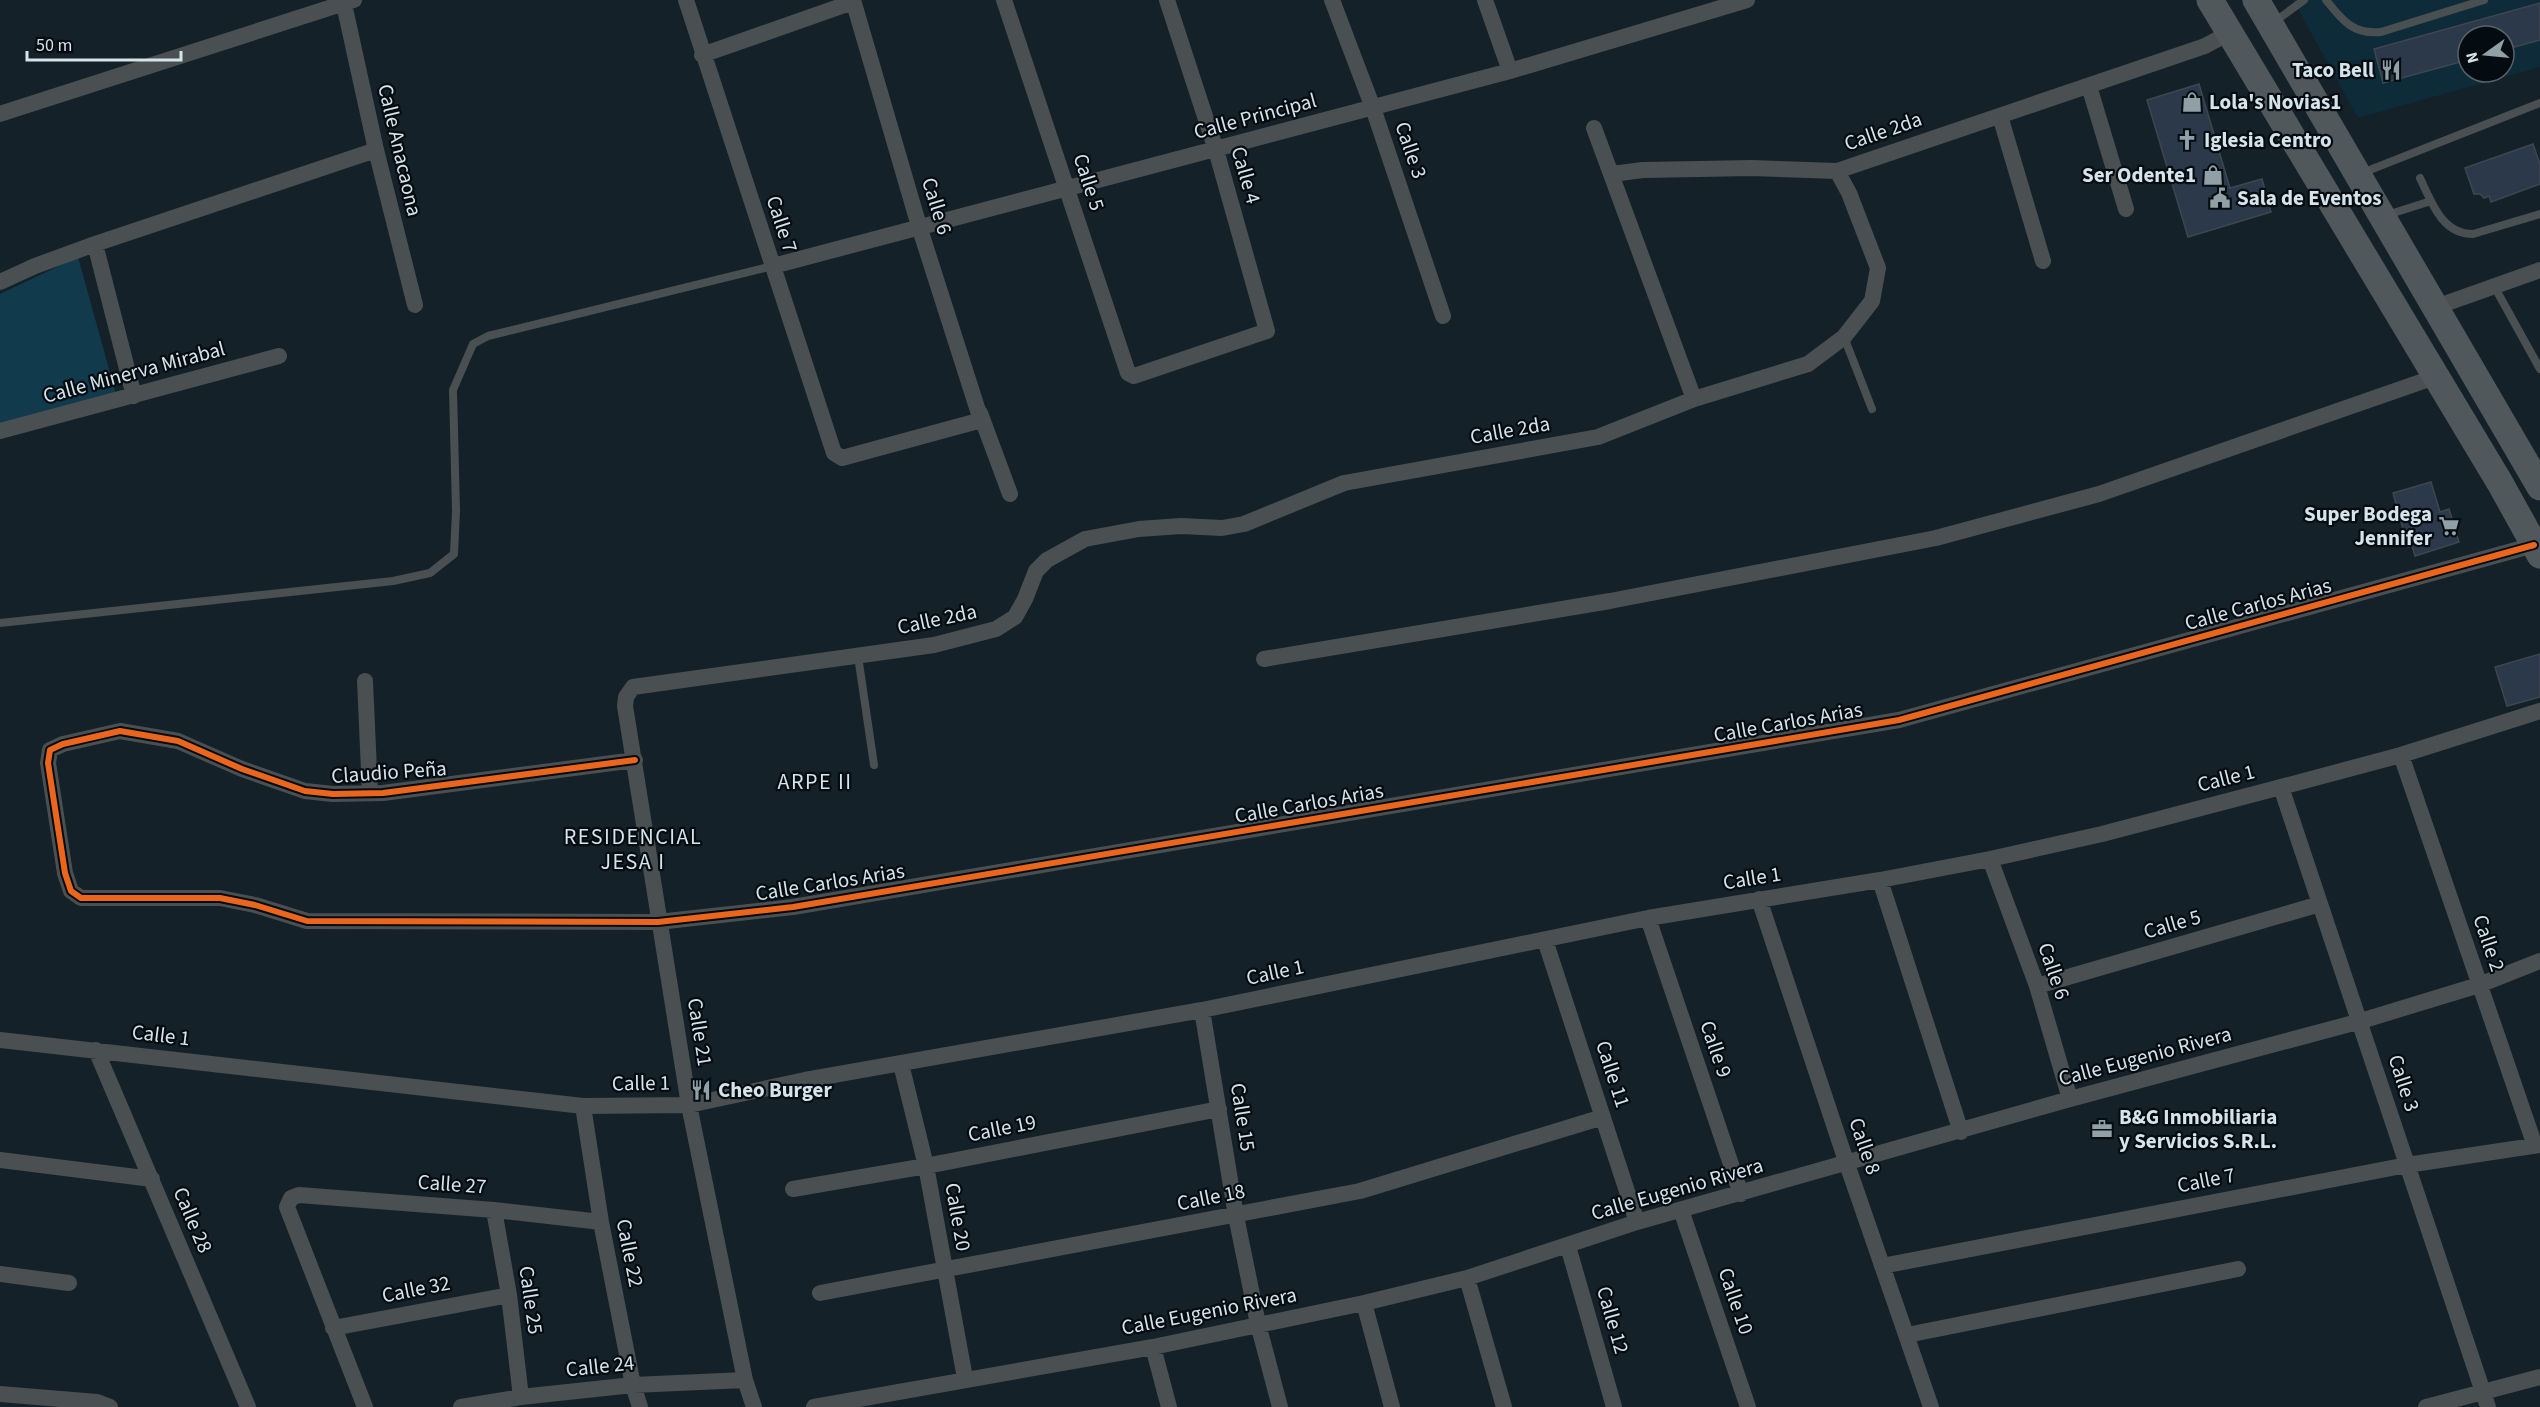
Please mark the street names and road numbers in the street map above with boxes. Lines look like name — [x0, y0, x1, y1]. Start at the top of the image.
street label: Calle Anacaona — [370, 81, 430, 219]
street label: Calle Principal — [1190, 85, 1320, 147]
street label: Calle 2da — [1840, 104, 1926, 158]
street label: Calle 3 — [1387, 118, 1435, 182]
street label: Calle 4 — [1224, 143, 1268, 207]
street label: Calle 5 — [1066, 150, 1112, 214]
street label: Calle 6 — [914, 174, 960, 238]
street label: Calle 7 — [759, 192, 805, 256]
street label: Calle Minerva Mirabal — [40, 333, 228, 411]
street label: Calle 2da — [1468, 408, 1552, 452]
street label: Calle Carlos Arias — [2181, 570, 2335, 638]
street label: Calle 2da — [894, 596, 980, 642]
street label: Calle Carlos Arias — [1711, 694, 1865, 750]
street label: Claudio Peña — [330, 753, 448, 791]
street label: Calle 1 — [2194, 756, 2258, 800]
street label: Calle Carlos Arias — [1232, 775, 1386, 831]
street label: Calle Carlos Arias — [753, 855, 907, 909]
street label: Calle 1 — [1721, 859, 1783, 897]
street label: Calle 5 — [2140, 902, 2204, 946]
street label: Calle 2 — [2465, 911, 2513, 975]
street label: Calle 6 — [2030, 939, 2078, 1003]
street label: Calle 1 — [1243, 951, 1307, 993]
street label: Calle 21 — [680, 996, 720, 1068]
street label: Calle 1 — [130, 1017, 192, 1053]
street label: Calle 9 — [1692, 1017, 1740, 1081]
street label: Calle Eugenio Rivera — [2055, 1018, 2235, 1094]
street label: Calle 11 — [1588, 1037, 1638, 1111]
street label: Calle 3 — [2381, 1051, 2427, 1115]
street label: Calle 1 — [612, 1067, 670, 1099]
street label: Calle 15 — [1223, 1081, 1263, 1153]
street label: Calle 19 — [965, 1107, 1039, 1149]
street label: Calle 8 — [1841, 1114, 1889, 1178]
street label: Calle Eugenio Rivera — [1587, 1150, 1767, 1228]
street label: Calle 7 — [2175, 1160, 2237, 1200]
street label: Calle 27 — [417, 1167, 487, 1201]
street label: Calle 18 — [1174, 1176, 1248, 1218]
street label: Calle 20 — [937, 1181, 979, 1253]
street label: Calle 28 — [166, 1182, 220, 1258]
street label: Calle 22 — [609, 1216, 651, 1290]
street label: Calle 25 — [511, 1264, 551, 1336]
street label: Calle 10 — [1711, 1264, 1761, 1338]
street label: Calle 32 — [379, 1268, 453, 1310]
street label: Calle Eugenio Rivera — [1119, 1279, 1299, 1343]
street label: Calle 12 — [1589, 1283, 1637, 1357]
street label: Calle 24 — [564, 1347, 636, 1385]

